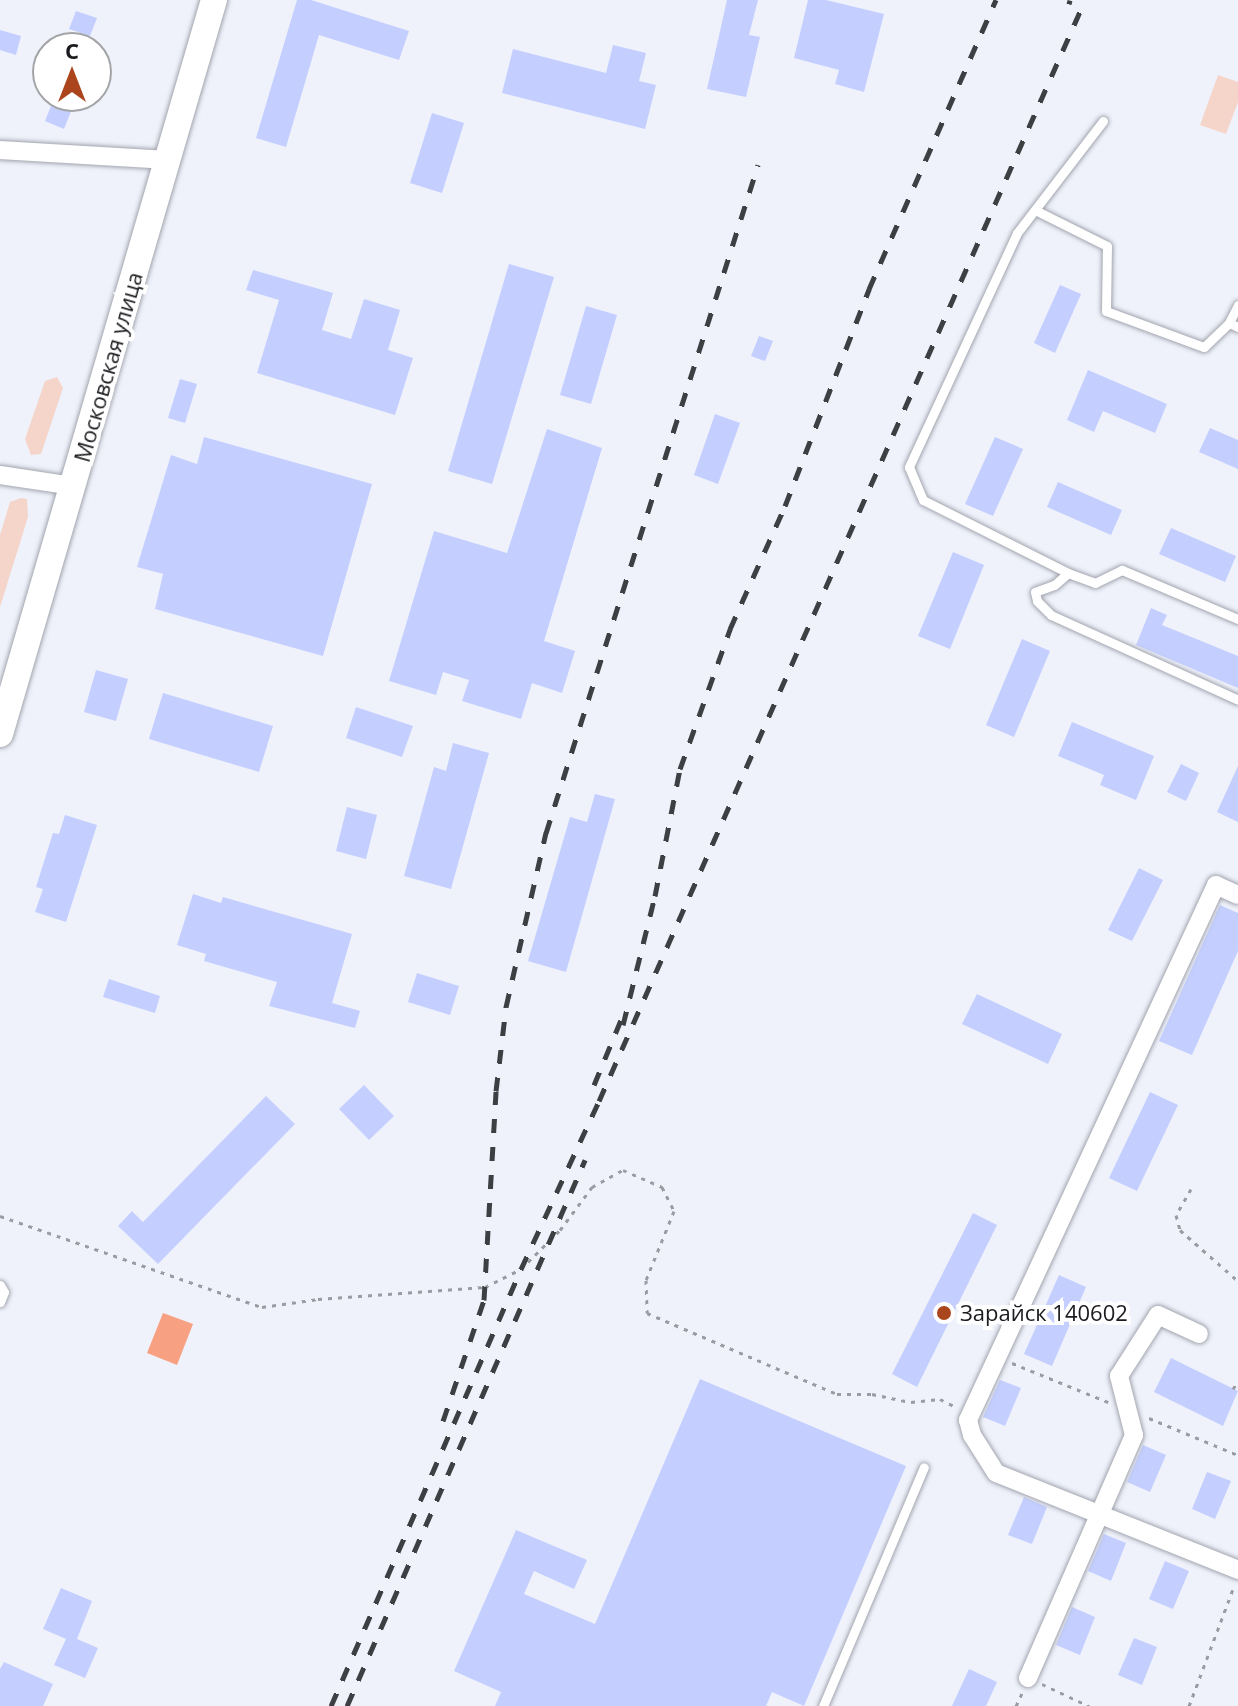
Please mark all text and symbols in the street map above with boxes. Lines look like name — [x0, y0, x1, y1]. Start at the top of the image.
north arrow — [32, 32, 112, 112]
text: С — [65, 35, 79, 65]
street label: Московская улица — [68, 269, 148, 465]
place label: Зарайск 140602 — [960, 1300, 1128, 1326]
marker: Зарайск 140602 — [935, 1304, 953, 1322]

